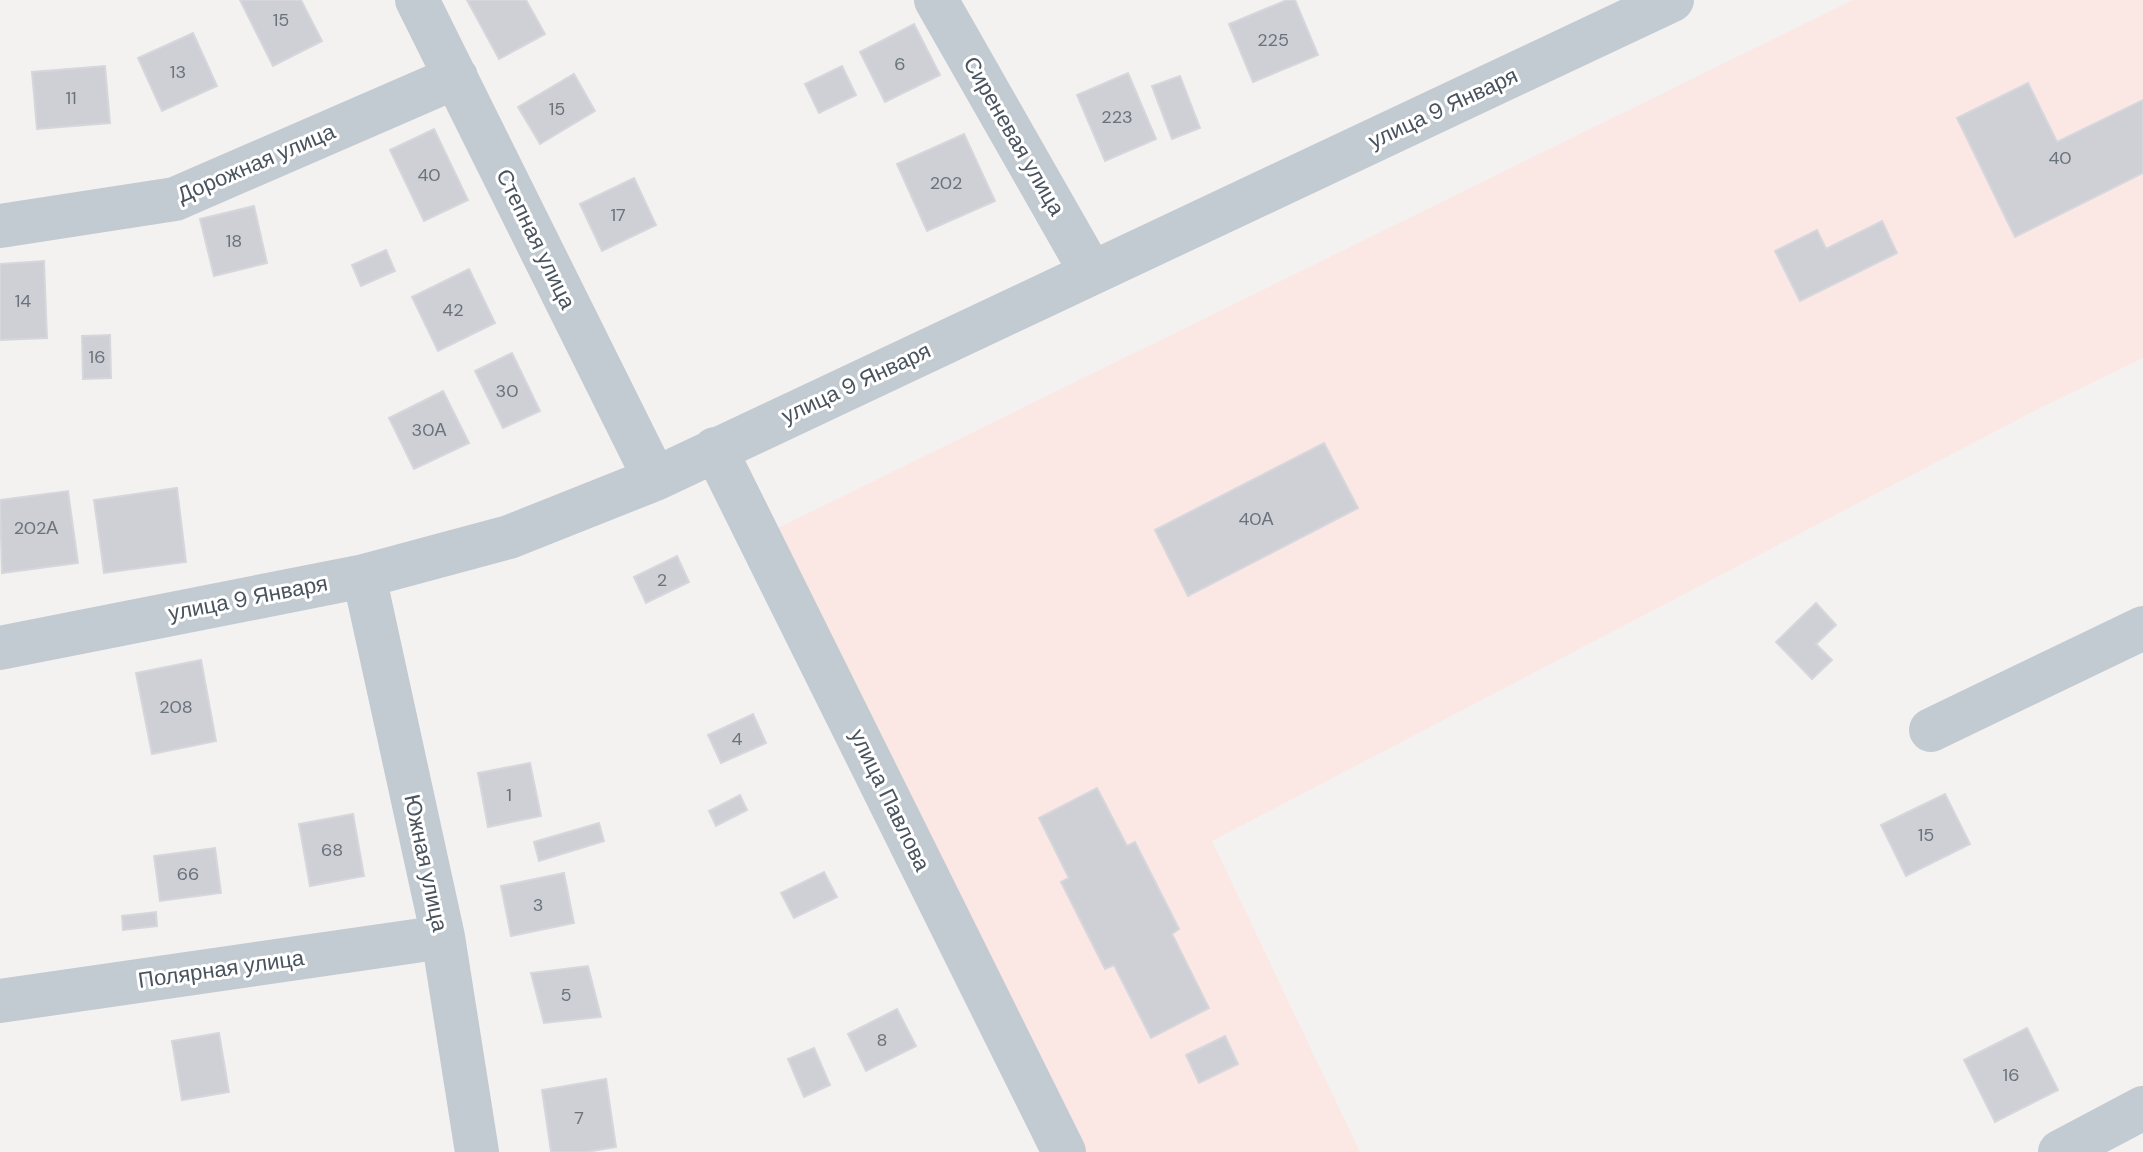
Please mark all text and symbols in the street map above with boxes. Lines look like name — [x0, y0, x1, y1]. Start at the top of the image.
house number: 15 — [273, 8, 289, 32]
house number: 225 — [1257, 28, 1289, 52]
street label: Сиреневая улица — [957, 51, 1072, 221]
house number: 6 — [894, 52, 906, 76]
house number: 13 — [170, 60, 186, 84]
street label: улица 9 Января — [1364, 61, 1522, 155]
house number: 11 — [65, 86, 77, 110]
house number: 15 — [549, 97, 565, 121]
house number: 223 — [1101, 105, 1133, 129]
street label: Дорожная улица — [173, 116, 340, 209]
house number: 40 — [2048, 146, 2072, 170]
house number: 40 — [417, 163, 441, 187]
street label: Степная улица — [490, 164, 583, 315]
house number: 202 — [930, 171, 962, 195]
house number: 17 — [610, 203, 626, 227]
house number: 18 — [226, 229, 242, 253]
house number: 14 — [15, 289, 31, 313]
house number: 42 — [442, 298, 464, 322]
street label: улица 9 Января — [777, 336, 935, 430]
house number: 16 — [89, 345, 105, 369]
house number: 30 — [496, 379, 518, 403]
house number: 30А — [412, 418, 446, 442]
house number: 40А — [1238, 507, 1274, 531]
house number: 202А — [14, 516, 58, 540]
street label: улица 9 Января — [166, 568, 330, 628]
house number: 2 — [657, 568, 667, 592]
house number: 208 — [159, 695, 193, 719]
street label: улица Павлова — [843, 724, 937, 876]
house number: 4 — [732, 727, 743, 751]
house number: 1 — [506, 783, 512, 807]
street label: Южная улица — [397, 792, 455, 935]
house number: 15 — [1918, 823, 1934, 847]
house number: 68 — [321, 838, 343, 862]
house number: 66 — [177, 862, 199, 886]
house number: 3 — [533, 893, 543, 917]
street label: Полярная улица — [136, 943, 307, 995]
house number: 5 — [561, 983, 571, 1007]
house number: 8 — [877, 1028, 887, 1052]
house number: 16 — [2003, 1063, 2019, 1087]
house number: 7 — [574, 1106, 584, 1130]

